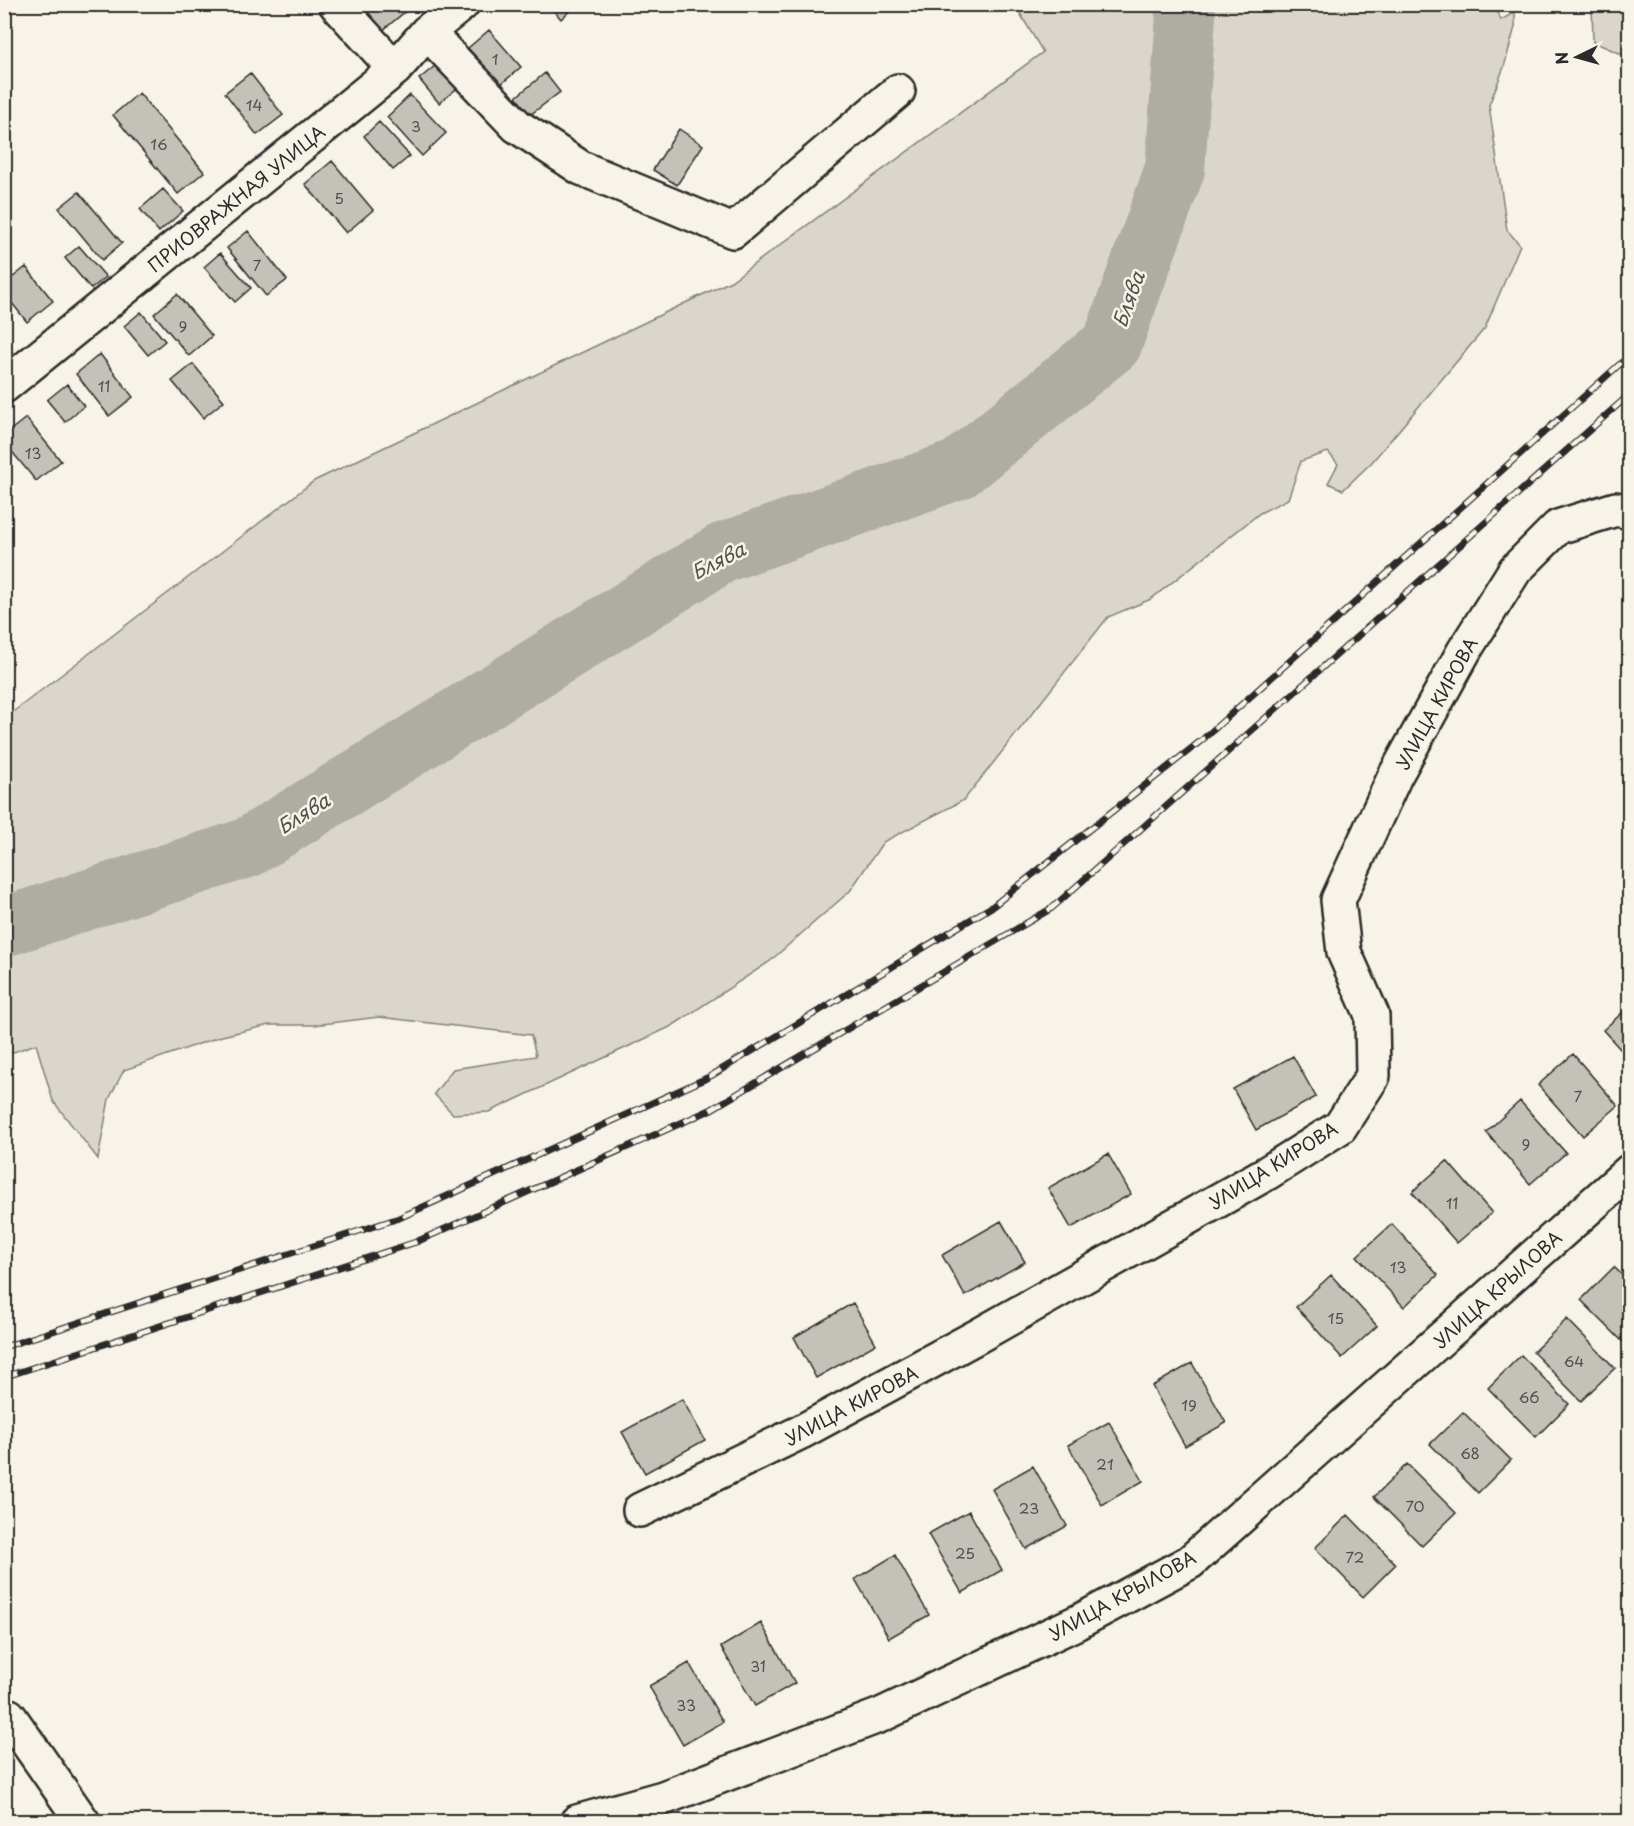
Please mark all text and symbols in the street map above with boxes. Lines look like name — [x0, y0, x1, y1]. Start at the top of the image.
north arrow — [1547, 27, 1607, 87]
house number: 1 — [492, 47, 498, 70]
text: N — [1549, 51, 1574, 66]
house number: 14 — [246, 93, 262, 116]
house number: 3 — [411, 114, 421, 137]
street label: ПРИОВРАЖНАЯ УЛИЦА — [142, 118, 331, 278]
house number: 16 — [150, 132, 168, 155]
house number: 5 — [334, 186, 344, 209]
house number: 7 — [253, 253, 262, 276]
water label: Блява — [1104, 266, 1152, 331]
house number: 9 — [179, 314, 187, 337]
house number: 11 — [98, 374, 110, 397]
house number: 13 — [25, 441, 41, 464]
water label: Блява — [686, 533, 751, 586]
street label: УЛИЦА КИРОВА — [1389, 632, 1483, 774]
water label: Блява — [271, 785, 336, 841]
house number: 7 — [1574, 1084, 1583, 1107]
street label: УЛИЦА КИРОВА — [1203, 1115, 1343, 1215]
house number: 9 — [1522, 1132, 1530, 1155]
house number: 11 — [1446, 1191, 1458, 1214]
street label: УЛИЦА КРЫЛОВА — [1427, 1224, 1567, 1354]
house number: 13 — [1390, 1255, 1406, 1278]
house number: 15 — [1328, 1306, 1344, 1329]
house number: 64 — [1564, 1349, 1584, 1372]
street label: УЛИЦА КИРОВА — [780, 1359, 922, 1451]
house number: 66 — [1519, 1385, 1539, 1408]
house number: 19 — [1181, 1393, 1197, 1416]
house number: 68 — [1460, 1441, 1480, 1464]
house number: 21 — [1096, 1452, 1114, 1475]
house number: 70 — [1405, 1494, 1425, 1517]
house number: 23 — [1019, 1496, 1039, 1519]
house number: 25 — [955, 1541, 975, 1564]
street label: УЛИЦА КРЫЛОВА — [1044, 1543, 1200, 1647]
house number: 72 — [1346, 1545, 1364, 1568]
house number: 31 — [750, 1654, 766, 1677]
house number: 33 — [676, 1693, 696, 1716]

